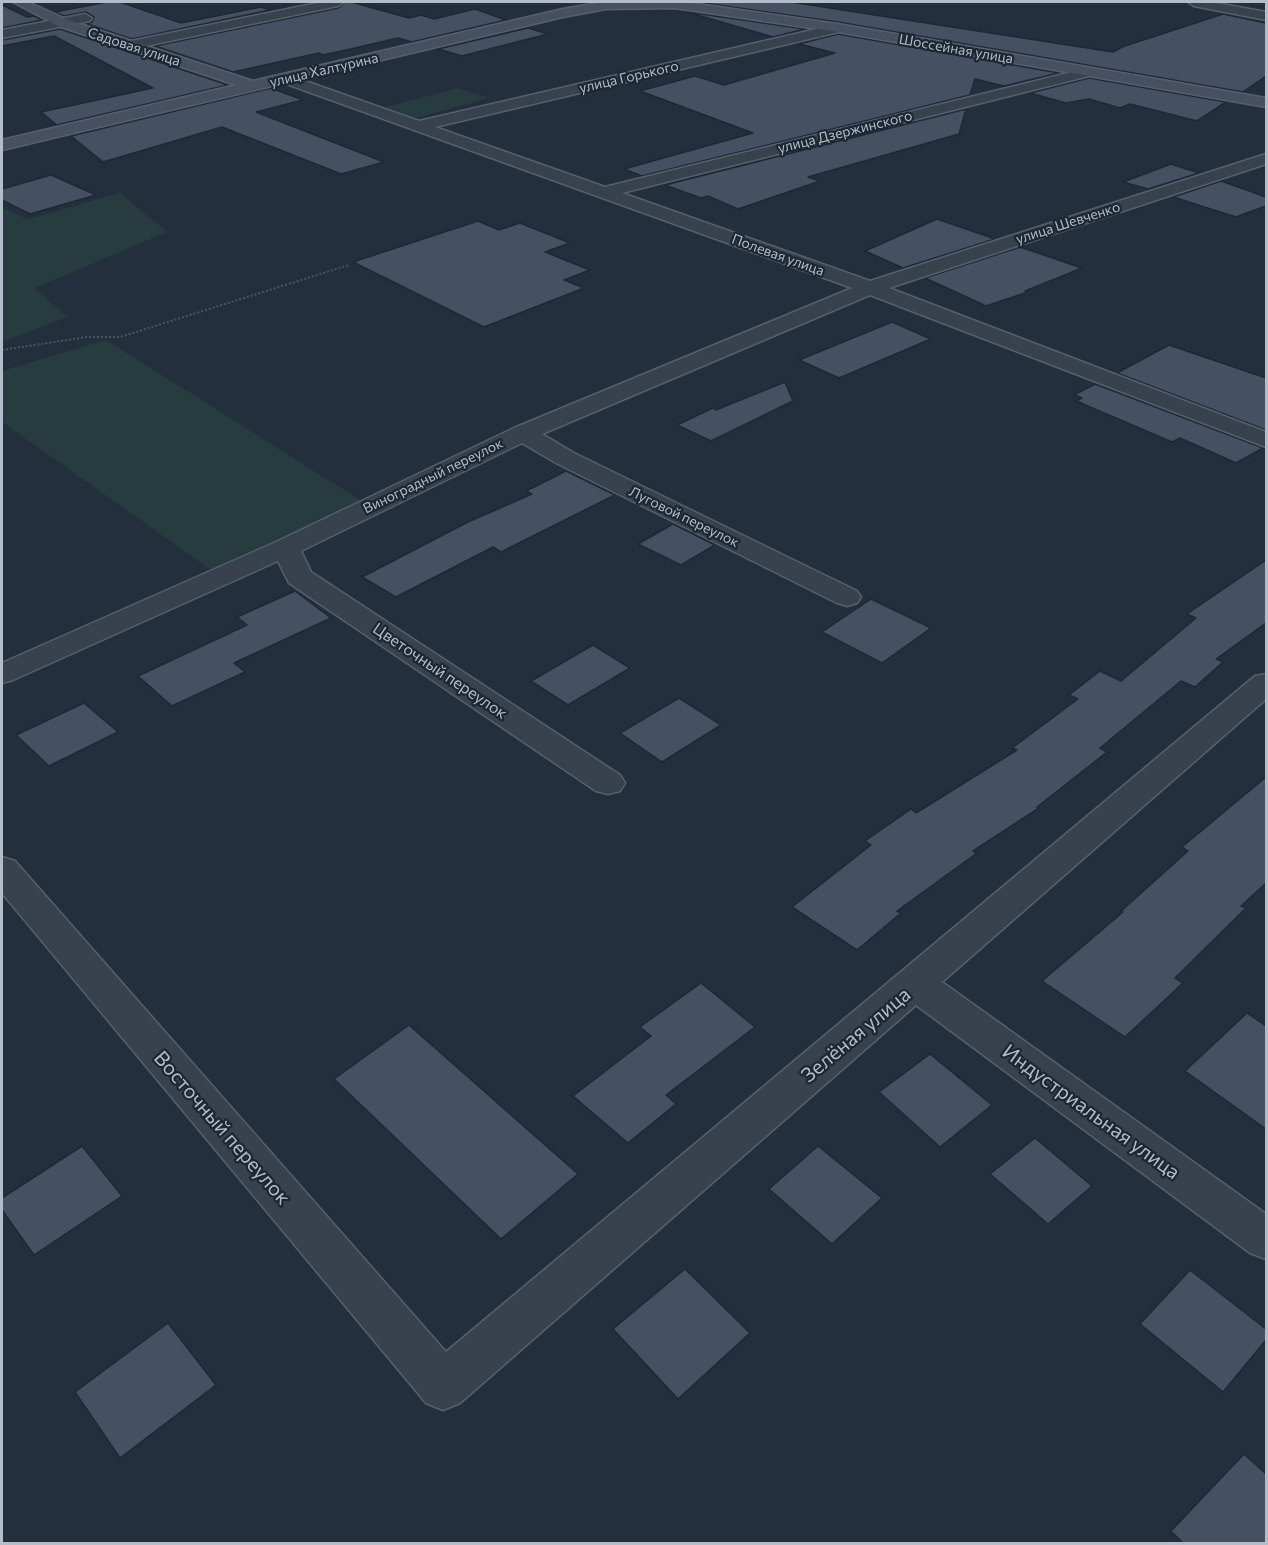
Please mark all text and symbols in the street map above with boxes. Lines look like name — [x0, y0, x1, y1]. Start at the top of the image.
street label: Садовая улица — [86, 24, 182, 70]
street label: Шоссейная улица — [898, 31, 1014, 67]
street label: улица Халтурина — [268, 49, 380, 91]
street label: улица Горького — [578, 57, 680, 97]
street label: улица Дзержинского — [776, 107, 914, 157]
street label: улица Шевченко — [1014, 198, 1122, 248]
street label: Полевая улица — [729, 230, 827, 280]
street label: Виноградный переулок — [360, 435, 506, 517]
street label: Луговой переулок — [626, 483, 742, 551]
street label: Цветочный переулок — [369, 619, 511, 723]
street label: Зелёная улица — [797, 982, 915, 1088]
street label: Индустриальная улица — [998, 1040, 1184, 1184]
street label: Восточный переулок — [149, 1046, 295, 1210]

